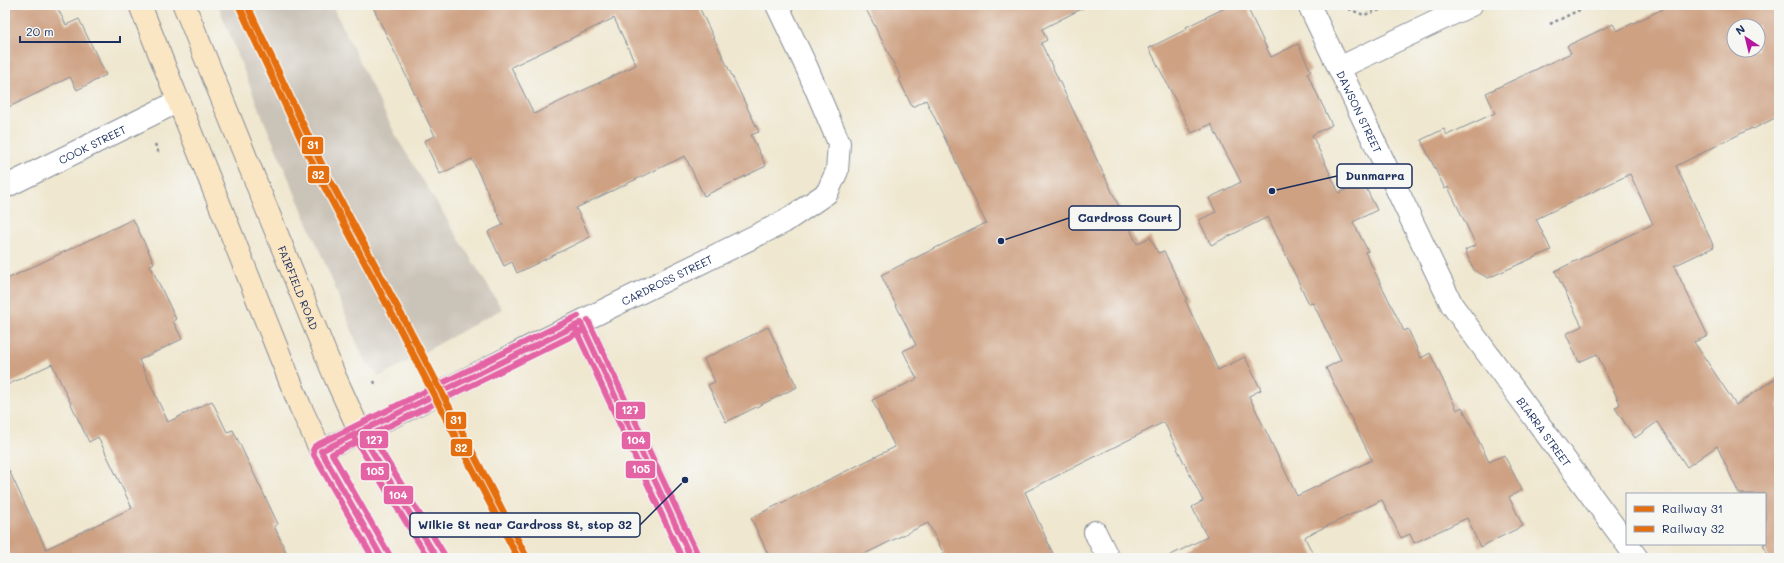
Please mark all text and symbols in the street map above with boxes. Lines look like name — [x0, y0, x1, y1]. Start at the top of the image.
scale bar — [20, 18, 120, 44]
north arrow — [1726, 18, 1766, 58]
text: N — [1732, 21, 1748, 38]
text: 20 m — [26, 23, 54, 39]
street label: DAWSON STREET — [1334, 68, 1386, 155]
street label: COOK STREET — [56, 121, 128, 167]
line badge: 31 — [301, 136, 324, 155]
text: 31 — [307, 137, 319, 152]
callout: Dunmarra — [1337, 164, 1412, 188]
line badge: 32 — [307, 165, 330, 184]
text: 32 — [312, 167, 324, 182]
text: Dunmarra — [1345, 167, 1405, 183]
callout: Cardross Court — [1069, 206, 1180, 230]
text: Cardross Court — [1078, 209, 1172, 225]
street label: FAIRFIELD ROAD — [275, 243, 323, 332]
street label: CARDROSS STREET — [619, 251, 715, 308]
street label: BIARRA STREET — [1514, 394, 1575, 469]
line badge: 127 — [615, 401, 646, 420]
text: 127 — [621, 402, 639, 417]
line badge: 31 — [445, 411, 467, 430]
text: 31 — [450, 412, 462, 427]
line badge: 127 — [359, 430, 389, 449]
line badge: 104 — [621, 431, 651, 450]
text: 127 — [365, 432, 383, 447]
text: 104 — [627, 432, 645, 447]
line badge: 32 — [450, 438, 473, 457]
text: 32 — [455, 440, 467, 455]
line badge: 105 — [625, 460, 656, 479]
text: 105 — [632, 461, 651, 476]
line badge: 105 — [360, 462, 390, 481]
text: 105 — [366, 463, 385, 478]
line badge: 104 — [383, 485, 414, 505]
text: 104 — [389, 487, 407, 502]
legend — [1626, 493, 1766, 545]
text: Railway 31 — [1662, 500, 1723, 516]
callout: Wilkie St near Cardross St, stop 32 — [410, 513, 640, 537]
text: Wilkie St near Cardross St, stop 32 — [418, 516, 632, 532]
text: Railway 32 — [1662, 520, 1724, 536]

